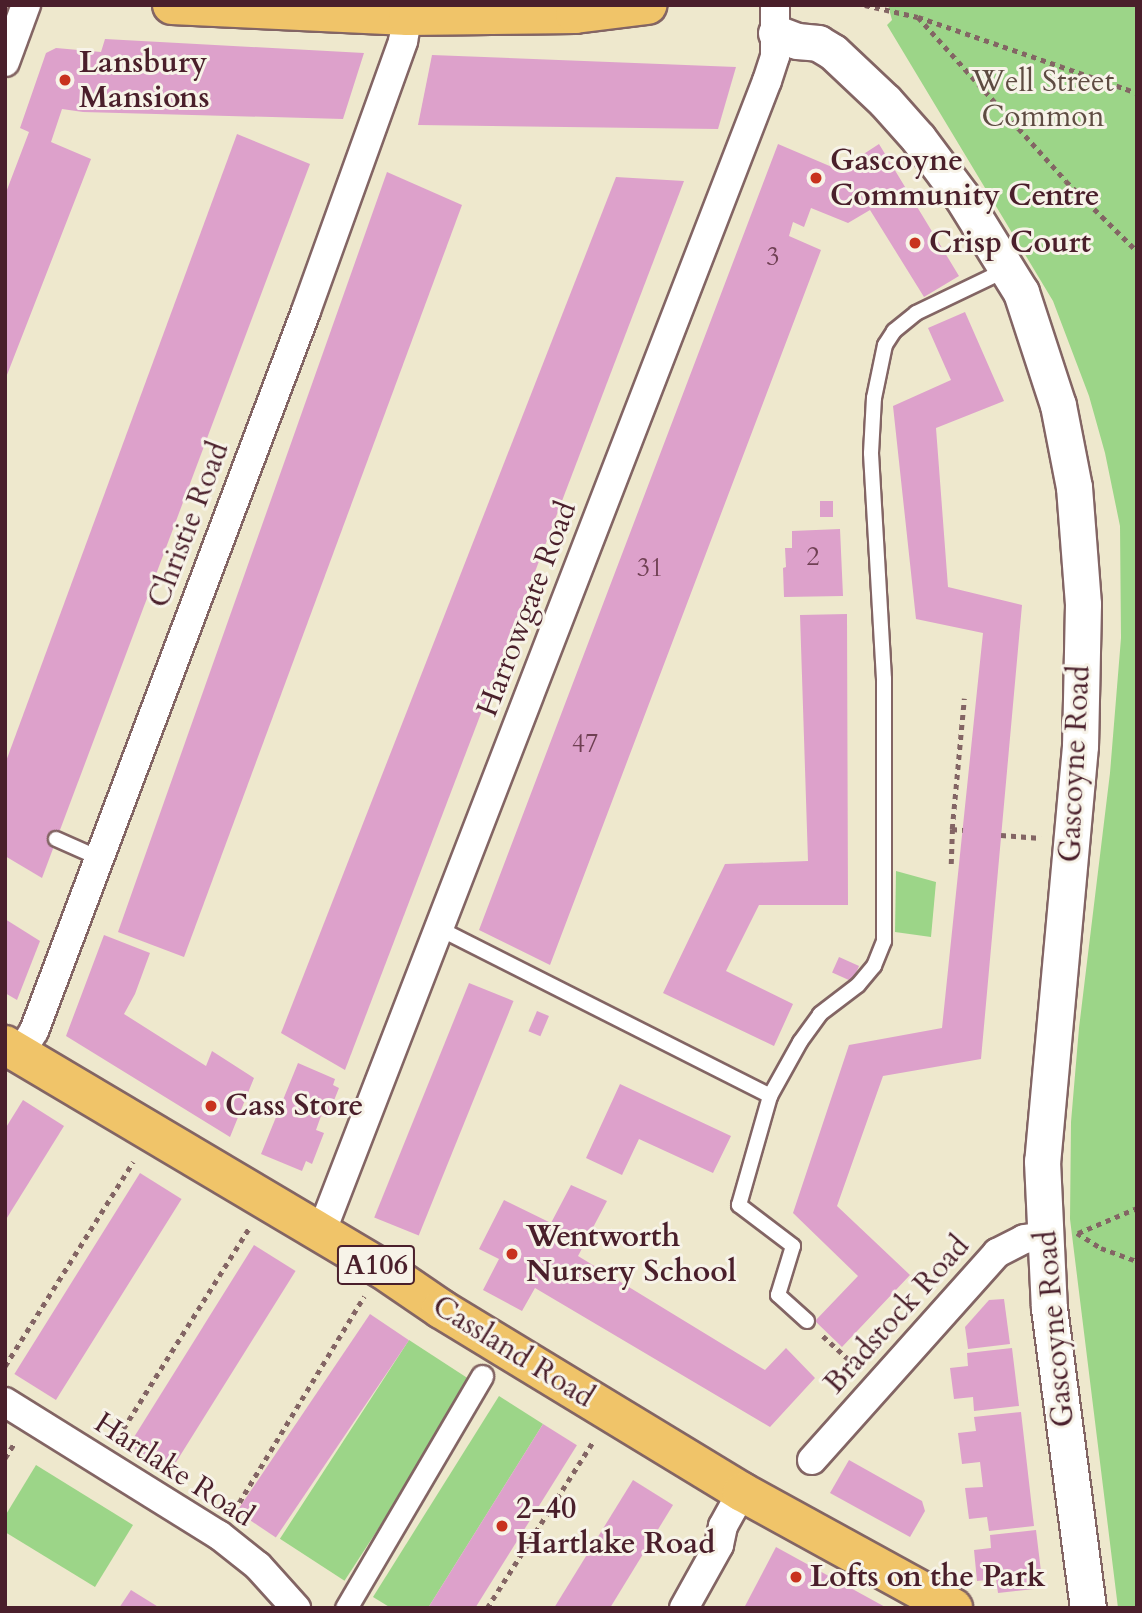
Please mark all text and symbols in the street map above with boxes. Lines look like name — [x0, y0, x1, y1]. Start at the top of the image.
place label: Lansbury Mansions — [79, 45, 209, 116]
park label: Well Street Common — [972, 64, 1114, 134]
marker: Lansbury Mansions — [57, 72, 73, 88]
place label: Gascoyne Community Centre — [830, 143, 1100, 214]
marker: Gascoyne Community Centre — [808, 170, 824, 186]
place label: Crisp Court — [929, 225, 1091, 261]
marker: Crisp Court — [907, 235, 923, 251]
house number: 3 — [766, 241, 780, 273]
street label: Christie Road — [141, 437, 237, 613]
street label: Harrowgate Road — [470, 497, 584, 721]
house number: 2 — [806, 541, 820, 573]
house number: 31 — [637, 552, 663, 584]
street label: Gascoyne Road — [1052, 665, 1098, 863]
house number: 47 — [572, 728, 598, 760]
place label: Cass Store — [225, 1088, 363, 1124]
marker: Cass Store — [203, 1098, 219, 1114]
place label: Wentworth Nursery School — [526, 1219, 736, 1290]
street label: Bradstock Road — [817, 1229, 977, 1401]
street label: Gascoyne Road — [1028, 1229, 1082, 1429]
road number: A106 — [336, 1240, 416, 1290]
marker: Wentworth Nursery School — [504, 1246, 520, 1262]
street label: Cassland Road — [426, 1288, 600, 1416]
street label: Hartlake Road — [88, 1405, 260, 1535]
place label: 2-40 Hartlake Road — [516, 1491, 715, 1562]
marker: 2-40 Hartlake Road — [494, 1518, 510, 1534]
place label: Lofts on the Park — [810, 1559, 1045, 1595]
marker: Lofts on the Park — [788, 1569, 804, 1585]

